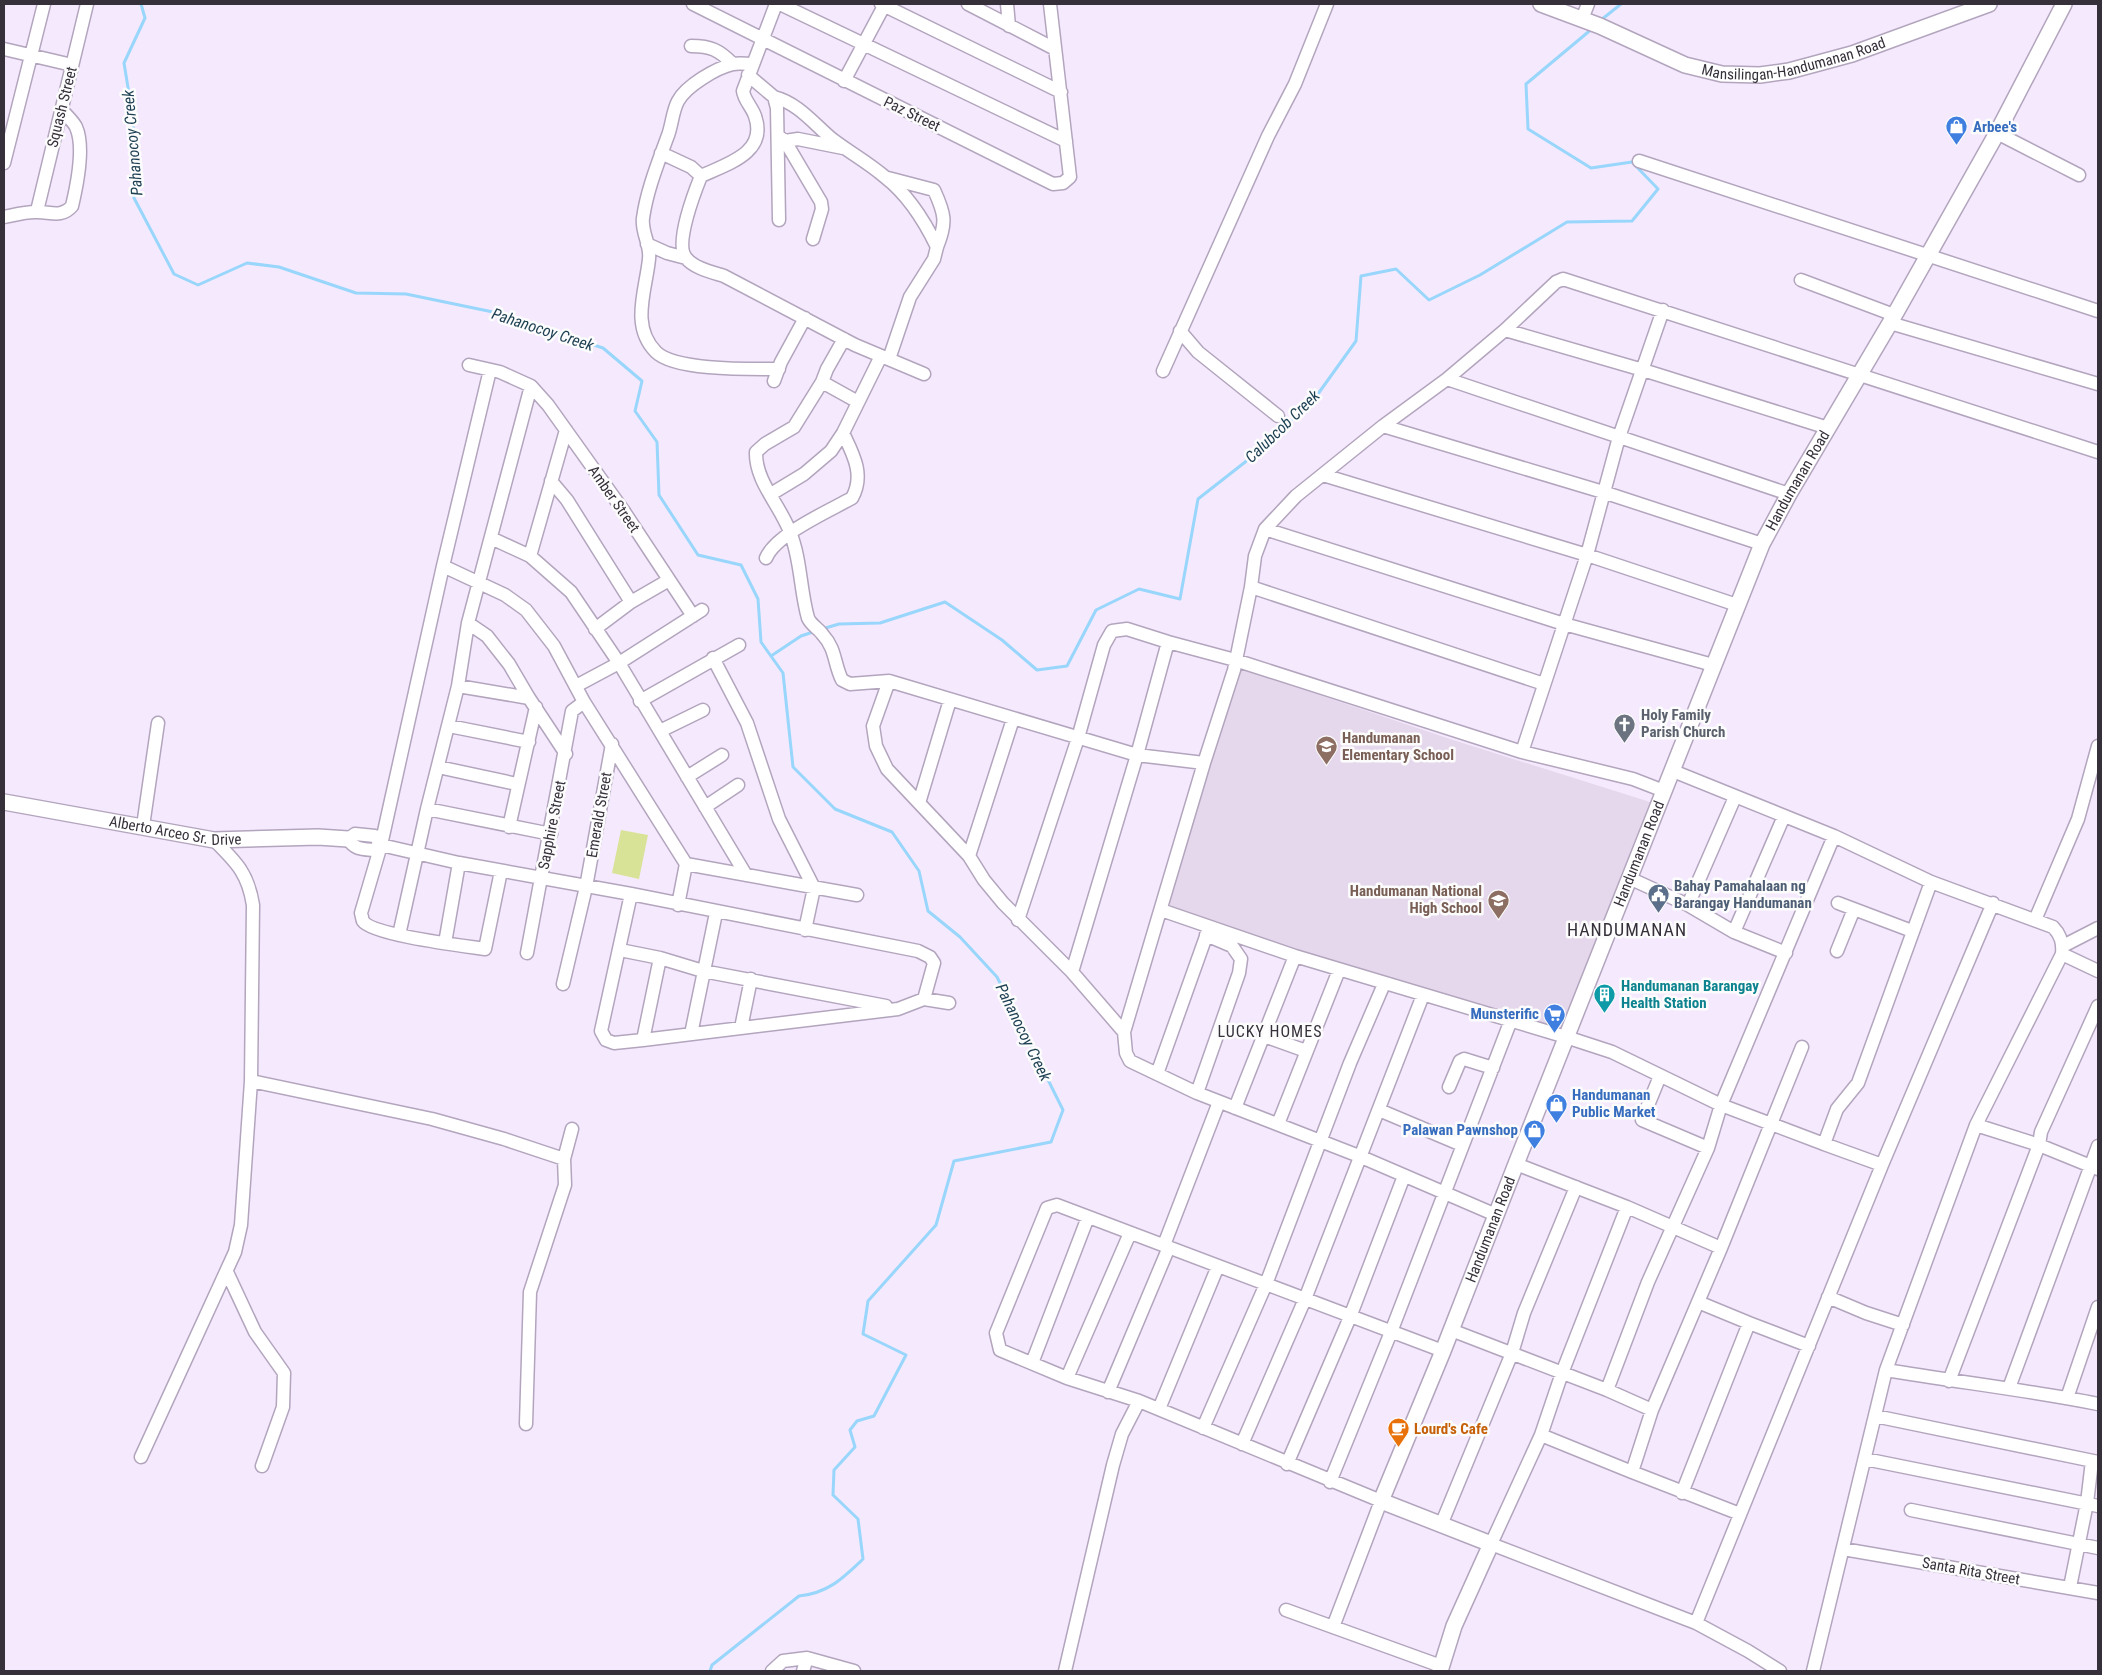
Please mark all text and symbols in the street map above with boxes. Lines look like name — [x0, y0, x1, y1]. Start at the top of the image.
street label: Mansilingan-Handumanan Road — [1700, 34, 1888, 84]
street label: Squash Street — [43, 65, 81, 149]
water label: Pahanocoy Creek — [118, 88, 147, 197]
street label: Paz Street — [881, 93, 943, 135]
shop icon: Arbee's — [1945, 115, 1969, 146]
place label: Arbee's — [1973, 118, 2017, 136]
water label: Pahanocoy Creek — [489, 304, 597, 355]
water label: Calubcob Creek — [1241, 385, 1324, 467]
street label: Handumanan Road — [1762, 427, 1833, 534]
street label: Amber Street — [584, 462, 644, 536]
place label: Holy Family Parish Church — [1641, 706, 1725, 741]
church icon: Holy Family Parish Church — [1613, 712, 1637, 743]
place label: Handumanan Elementary School — [1342, 729, 1454, 764]
school or university icon: Handumanan Elementary School — [1314, 735, 1338, 766]
street label: Emerald Street — [583, 771, 615, 859]
street label: Sapphire Street — [535, 779, 569, 871]
street label: Handumanan Road — [1610, 798, 1668, 909]
street label: Alberto Arceo Sr. Drive — [108, 812, 242, 849]
place label: Bahay Pamahalaan ng Barangay Handumanan — [1674, 877, 1812, 912]
place label: Handumanan National High School — [1350, 882, 1482, 917]
public building icon: Bahay Pamahalaan ng Barangay Handumanan — [1646, 883, 1670, 914]
school or university icon: Handumanan National High School — [1486, 888, 1510, 919]
district label: HANDUMANAN — [1567, 919, 1687, 940]
place label: Handumanan Barangay Health Station — [1621, 977, 1759, 1012]
water label: Pahanocoy Creek — [992, 980, 1056, 1085]
building icon: Handumanan Barangay Health Station — [1593, 983, 1617, 1014]
supermarket icon: Munsterific — [1543, 1002, 1567, 1033]
place label: Munsterific — [1470, 1005, 1539, 1023]
district label: LUCKY HOMES — [1218, 1022, 1322, 1041]
place label: Handumanan Public Market — [1572, 1086, 1656, 1121]
shop icon: Handumanan Public Market — [1544, 1092, 1568, 1123]
shop icon: Palawan Pawnshop — [1522, 1118, 1546, 1149]
place label: Palawan Pawnshop — [1403, 1121, 1518, 1139]
street label: Handumanan Road — [1462, 1174, 1519, 1285]
cafe icon: Lourd's Cafe — [1386, 1417, 1410, 1448]
place label: Lourd's Cafe — [1414, 1420, 1488, 1438]
street label: Santa Rita Street — [1921, 1554, 2021, 1588]

